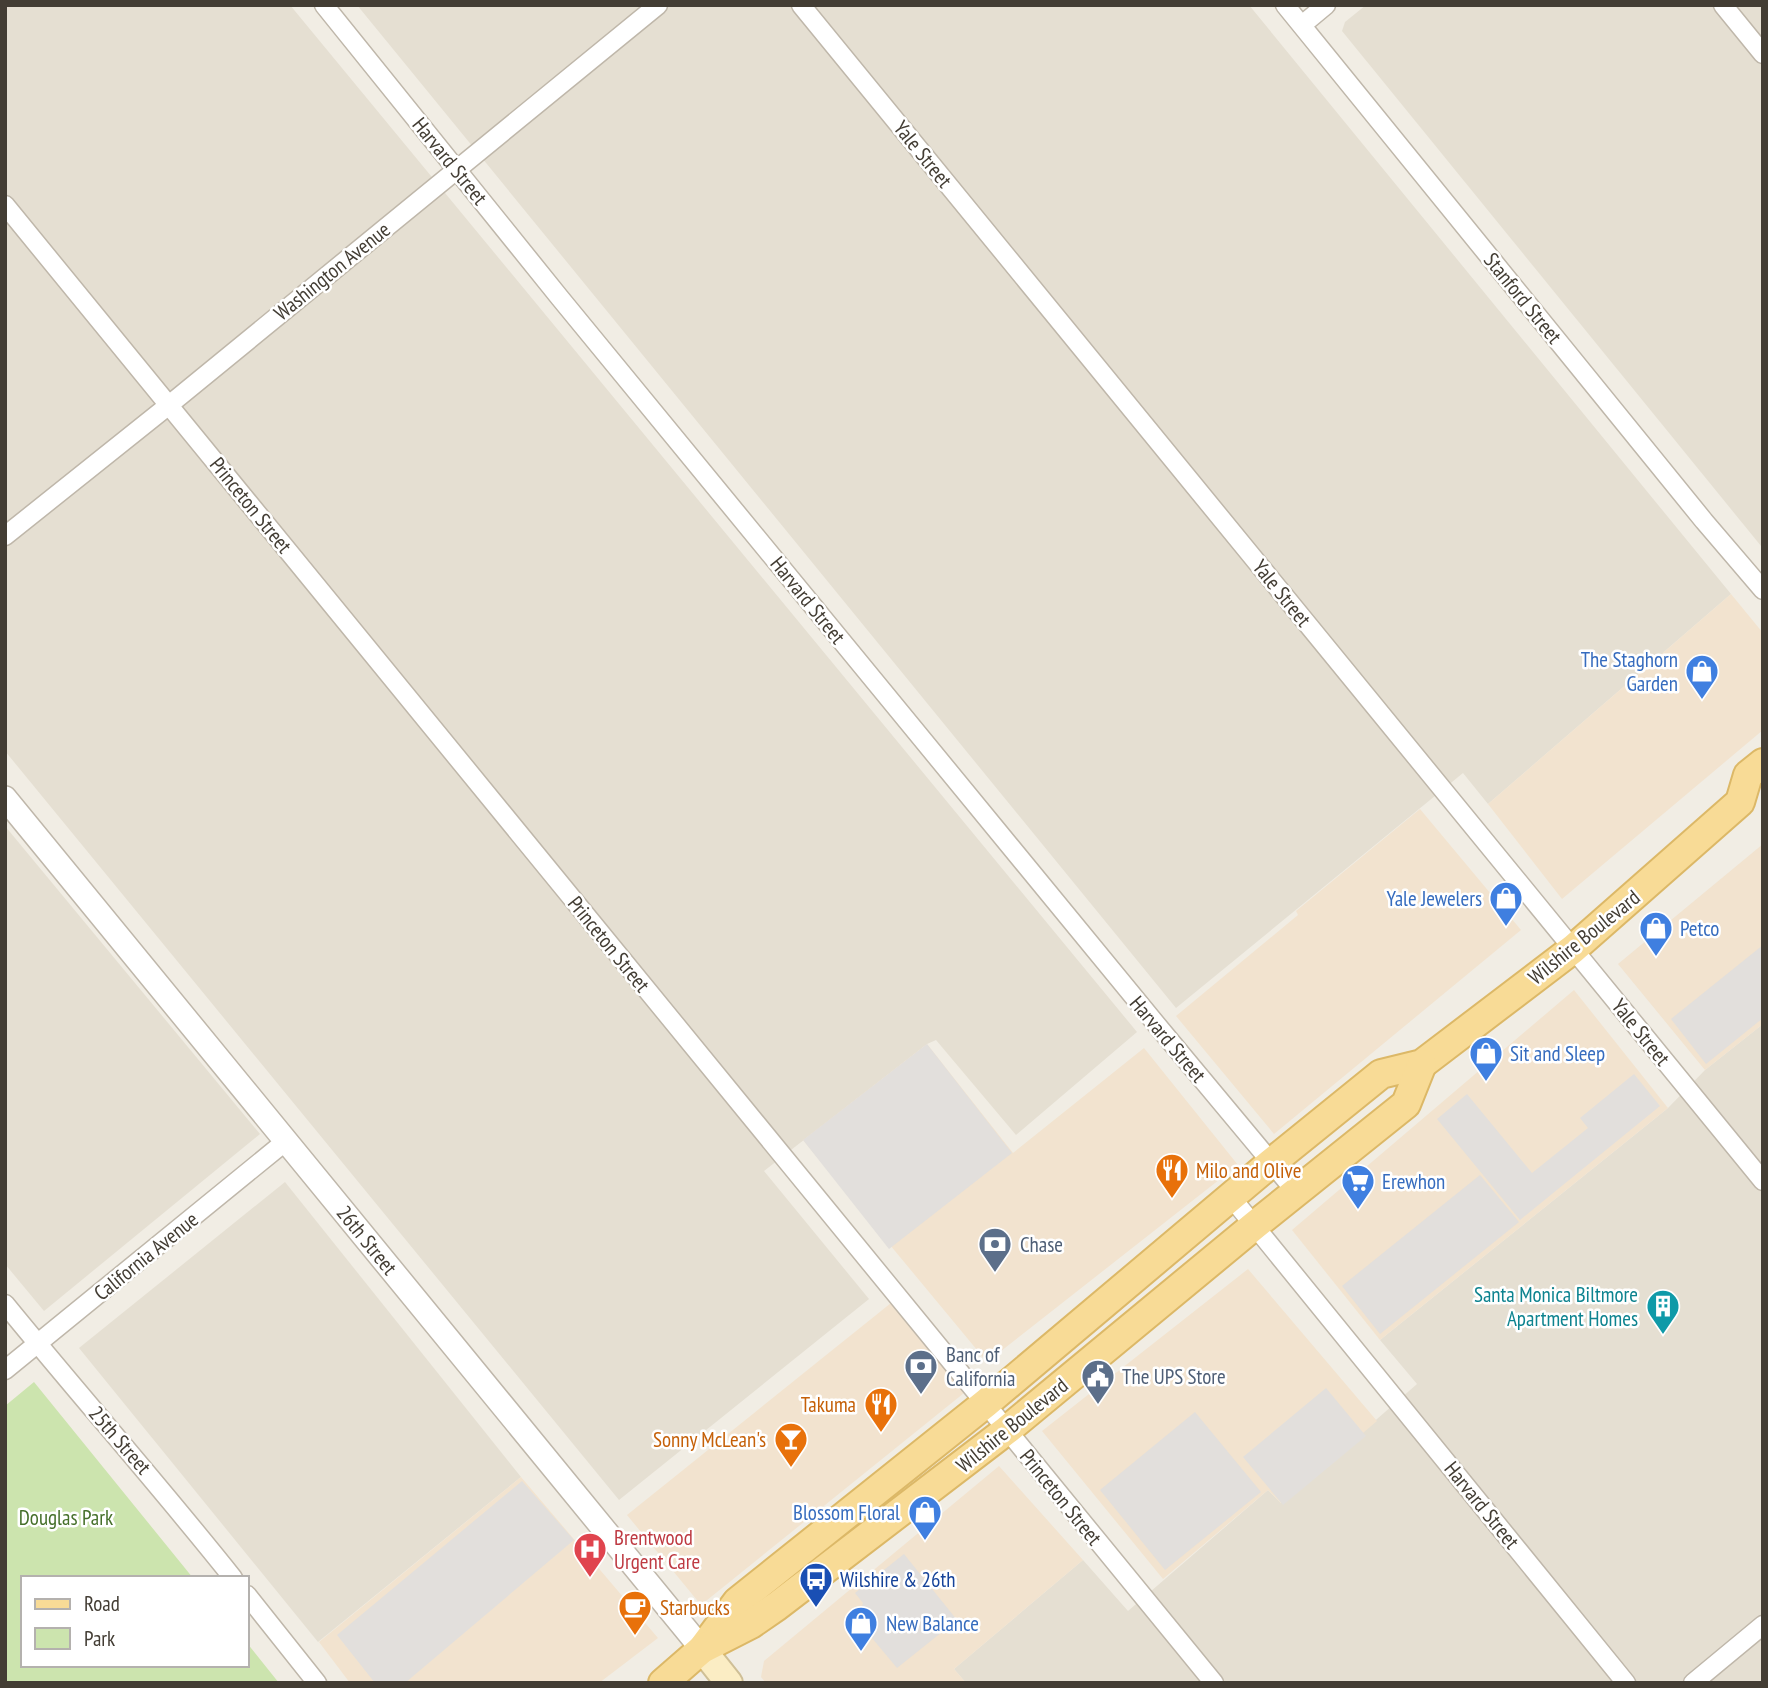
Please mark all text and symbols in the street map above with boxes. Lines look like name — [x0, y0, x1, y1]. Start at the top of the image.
street label: Harvard Street — [407, 112, 494, 210]
street label: Yale Street — [888, 115, 958, 193]
street label: Washington Avenue — [268, 216, 396, 326]
street label: Stanford Street — [1478, 247, 1568, 349]
street label: Princeton Street — [204, 451, 298, 559]
street label: Harvard Street — [765, 551, 852, 649]
street label: Yale Street — [1247, 554, 1317, 632]
place label: The Staghorn Garden — [1581, 646, 1678, 697]
shop icon: The Staghorn Garden — [1683, 652, 1721, 701]
shop icon: Yale Jewelers — [1487, 879, 1525, 928]
street label: Wilshire Boulevard — [1523, 884, 1645, 990]
place label: Yale Jewelers — [1386, 885, 1482, 912]
street label: Princeton Street — [562, 890, 656, 998]
shop icon: Petco — [1637, 909, 1675, 958]
place label: Petco — [1680, 915, 1719, 942]
street label: Harvard Street — [1124, 990, 1212, 1088]
street label: Yale Street — [1606, 993, 1676, 1071]
shop icon: Sit and Sleep — [1467, 1034, 1505, 1083]
place label: Sit and Sleep — [1510, 1040, 1605, 1067]
restaurant icon: Milo and Olive — [1153, 1151, 1191, 1200]
place label: Milo and Olive — [1196, 1157, 1301, 1184]
supermarket icon: Erewhon — [1339, 1162, 1377, 1211]
place label: Erewhon — [1382, 1168, 1445, 1195]
street label: 26th Street — [331, 1200, 403, 1280]
street label: California Avenue — [88, 1206, 204, 1306]
bank icon: Chase — [976, 1225, 1014, 1274]
place label: Chase — [1020, 1231, 1063, 1258]
place label: Santa Monica Biltmore Apartment Homes — [1474, 1281, 1638, 1332]
building icon: Santa Monica Biltmore Apartment Homes — [1644, 1287, 1682, 1336]
place label: Banc of California — [946, 1341, 1015, 1392]
bank icon: Banc of California — [902, 1347, 940, 1396]
public building icon: The UPS Store — [1079, 1357, 1117, 1406]
place label: The UPS Store — [1122, 1363, 1226, 1390]
street label: Wilshire Boulevard — [951, 1372, 1073, 1478]
restaurant icon: Takuma — [862, 1385, 900, 1434]
place label: Takuma — [801, 1391, 856, 1418]
street label: 25th Street — [83, 1400, 157, 1480]
bar icon: Sonny McLean's — [772, 1420, 810, 1469]
place label: Sonny McLean's — [653, 1426, 766, 1453]
street label: Princeton Street — [1014, 1443, 1108, 1551]
street label: Harvard Street — [1439, 1456, 1526, 1554]
shop icon: Blossom Floral — [906, 1493, 944, 1542]
place label: Blossom Floral — [793, 1499, 900, 1526]
park label: Douglas Park — [19, 1504, 113, 1531]
place label: Brentwood Urgent Care — [614, 1524, 700, 1575]
hospital icon: Brentwood Urgent Care — [571, 1530, 609, 1579]
bus stop icon: Wilshire & 26th — [797, 1560, 835, 1609]
place label: Wilshire & 26th — [840, 1566, 955, 1593]
legend — [21, 1576, 248, 1667]
cafe icon: Starbucks — [616, 1588, 654, 1637]
text: Road — [84, 1590, 120, 1617]
place label: Starbucks — [660, 1594, 730, 1621]
shop icon: New Balance — [842, 1604, 880, 1653]
place label: New Balance — [886, 1610, 979, 1637]
text: Park — [84, 1625, 115, 1652]

